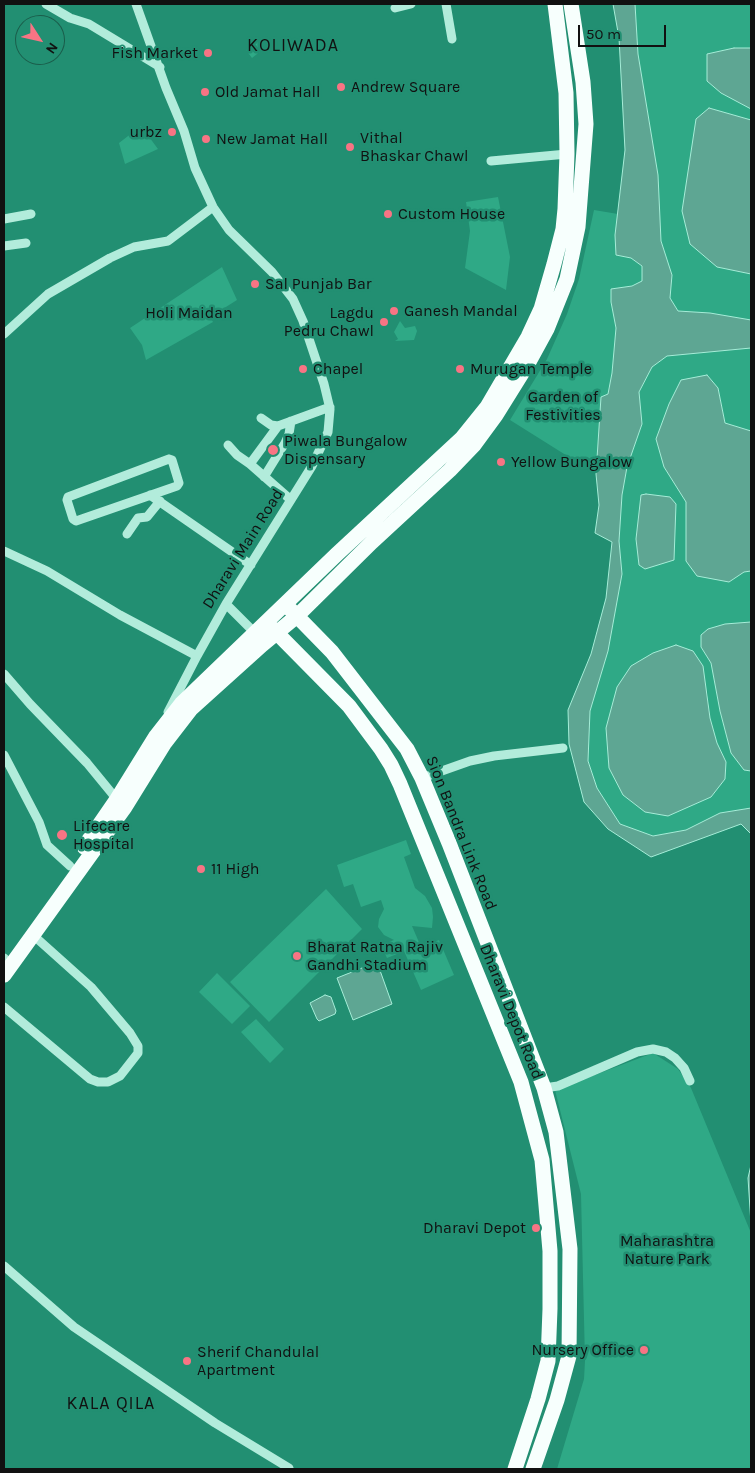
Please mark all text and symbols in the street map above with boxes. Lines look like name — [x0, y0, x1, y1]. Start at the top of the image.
north arrow — [15, 15, 65, 65]
scale bar — [580, 15, 668, 47]
text: 50 m — [586, 25, 621, 43]
district label: KOLIWADA — [246, 35, 340, 57]
text: N — [42, 39, 62, 57]
place label: Fish Market — [112, 43, 198, 63]
marker: Fish Market — [202, 47, 214, 59]
place label: Andrew Square — [351, 77, 460, 97]
marker: Andrew Square — [335, 81, 347, 93]
place label: Old Jamat Hall — [215, 82, 320, 102]
marker: Old Jamat Hall — [199, 86, 211, 98]
place label: urbz — [129, 122, 162, 142]
marker: urbz — [166, 126, 178, 138]
place label: Vithal Bhaskar Chawl — [360, 128, 469, 166]
place label: New Jamat Hall — [216, 129, 328, 149]
marker: New Jamat Hall — [200, 133, 212, 145]
marker: Vithal Bhaskar Chawl — [344, 141, 356, 153]
place label: Custom House — [398, 204, 505, 224]
marker: Custom House — [382, 208, 394, 220]
place label: Sal Punjab Bar — [265, 274, 372, 294]
marker: Sal Punjab Bar — [249, 278, 261, 290]
place label: Ganesh Mandal — [404, 301, 518, 321]
park label: Holi Maidan — [145, 303, 233, 323]
place label: Lagdu Pedru Chawl — [284, 303, 374, 341]
marker: Ganesh Mandal — [388, 305, 400, 317]
marker: Lagdu Pedru Chawl — [378, 316, 390, 328]
place label: Chapel — [313, 359, 363, 379]
place label: Murugan Temple — [470, 359, 592, 379]
marker: Chapel — [297, 363, 309, 375]
marker: Murugan Temple — [454, 363, 466, 375]
park label: Garden of Festivities — [525, 387, 601, 425]
place label: Piwala Bungalow Dispensary — [284, 431, 407, 469]
marker: Piwala Bungalow Dispensary — [266, 443, 280, 457]
place label: Yellow Bungalow — [511, 452, 632, 472]
marker: Yellow Bungalow — [495, 456, 507, 468]
street label: Dharavi Main Road — [198, 486, 288, 612]
street label: Sion Bandra Link Road — [421, 753, 501, 913]
place label: Lifecare Hospital — [73, 816, 134, 854]
marker: Lifecare Hospital — [55, 828, 69, 842]
place label: 11 High — [211, 859, 260, 879]
marker: 11 High — [195, 863, 207, 875]
place label: Bharat Ratna Rajiv Gandhi Stadium — [307, 937, 443, 975]
street label: Dharavi Depot Road — [475, 942, 547, 1082]
marker: Bharat Ratna Rajiv Gandhi Stadium — [291, 950, 303, 962]
place label: Dharavi Depot — [423, 1218, 526, 1238]
marker: Dharavi Depot — [530, 1222, 542, 1234]
park label: Maharashtra Nature Park — [620, 1231, 714, 1269]
place label: Nursery Office — [531, 1340, 634, 1360]
place label: Sherif Chandulal Apartment — [197, 1342, 319, 1380]
marker: Nursery Office — [638, 1344, 650, 1356]
marker: Sherif Chandulal Apartment — [181, 1355, 193, 1367]
district label: KALA QILA — [65, 1393, 157, 1415]

